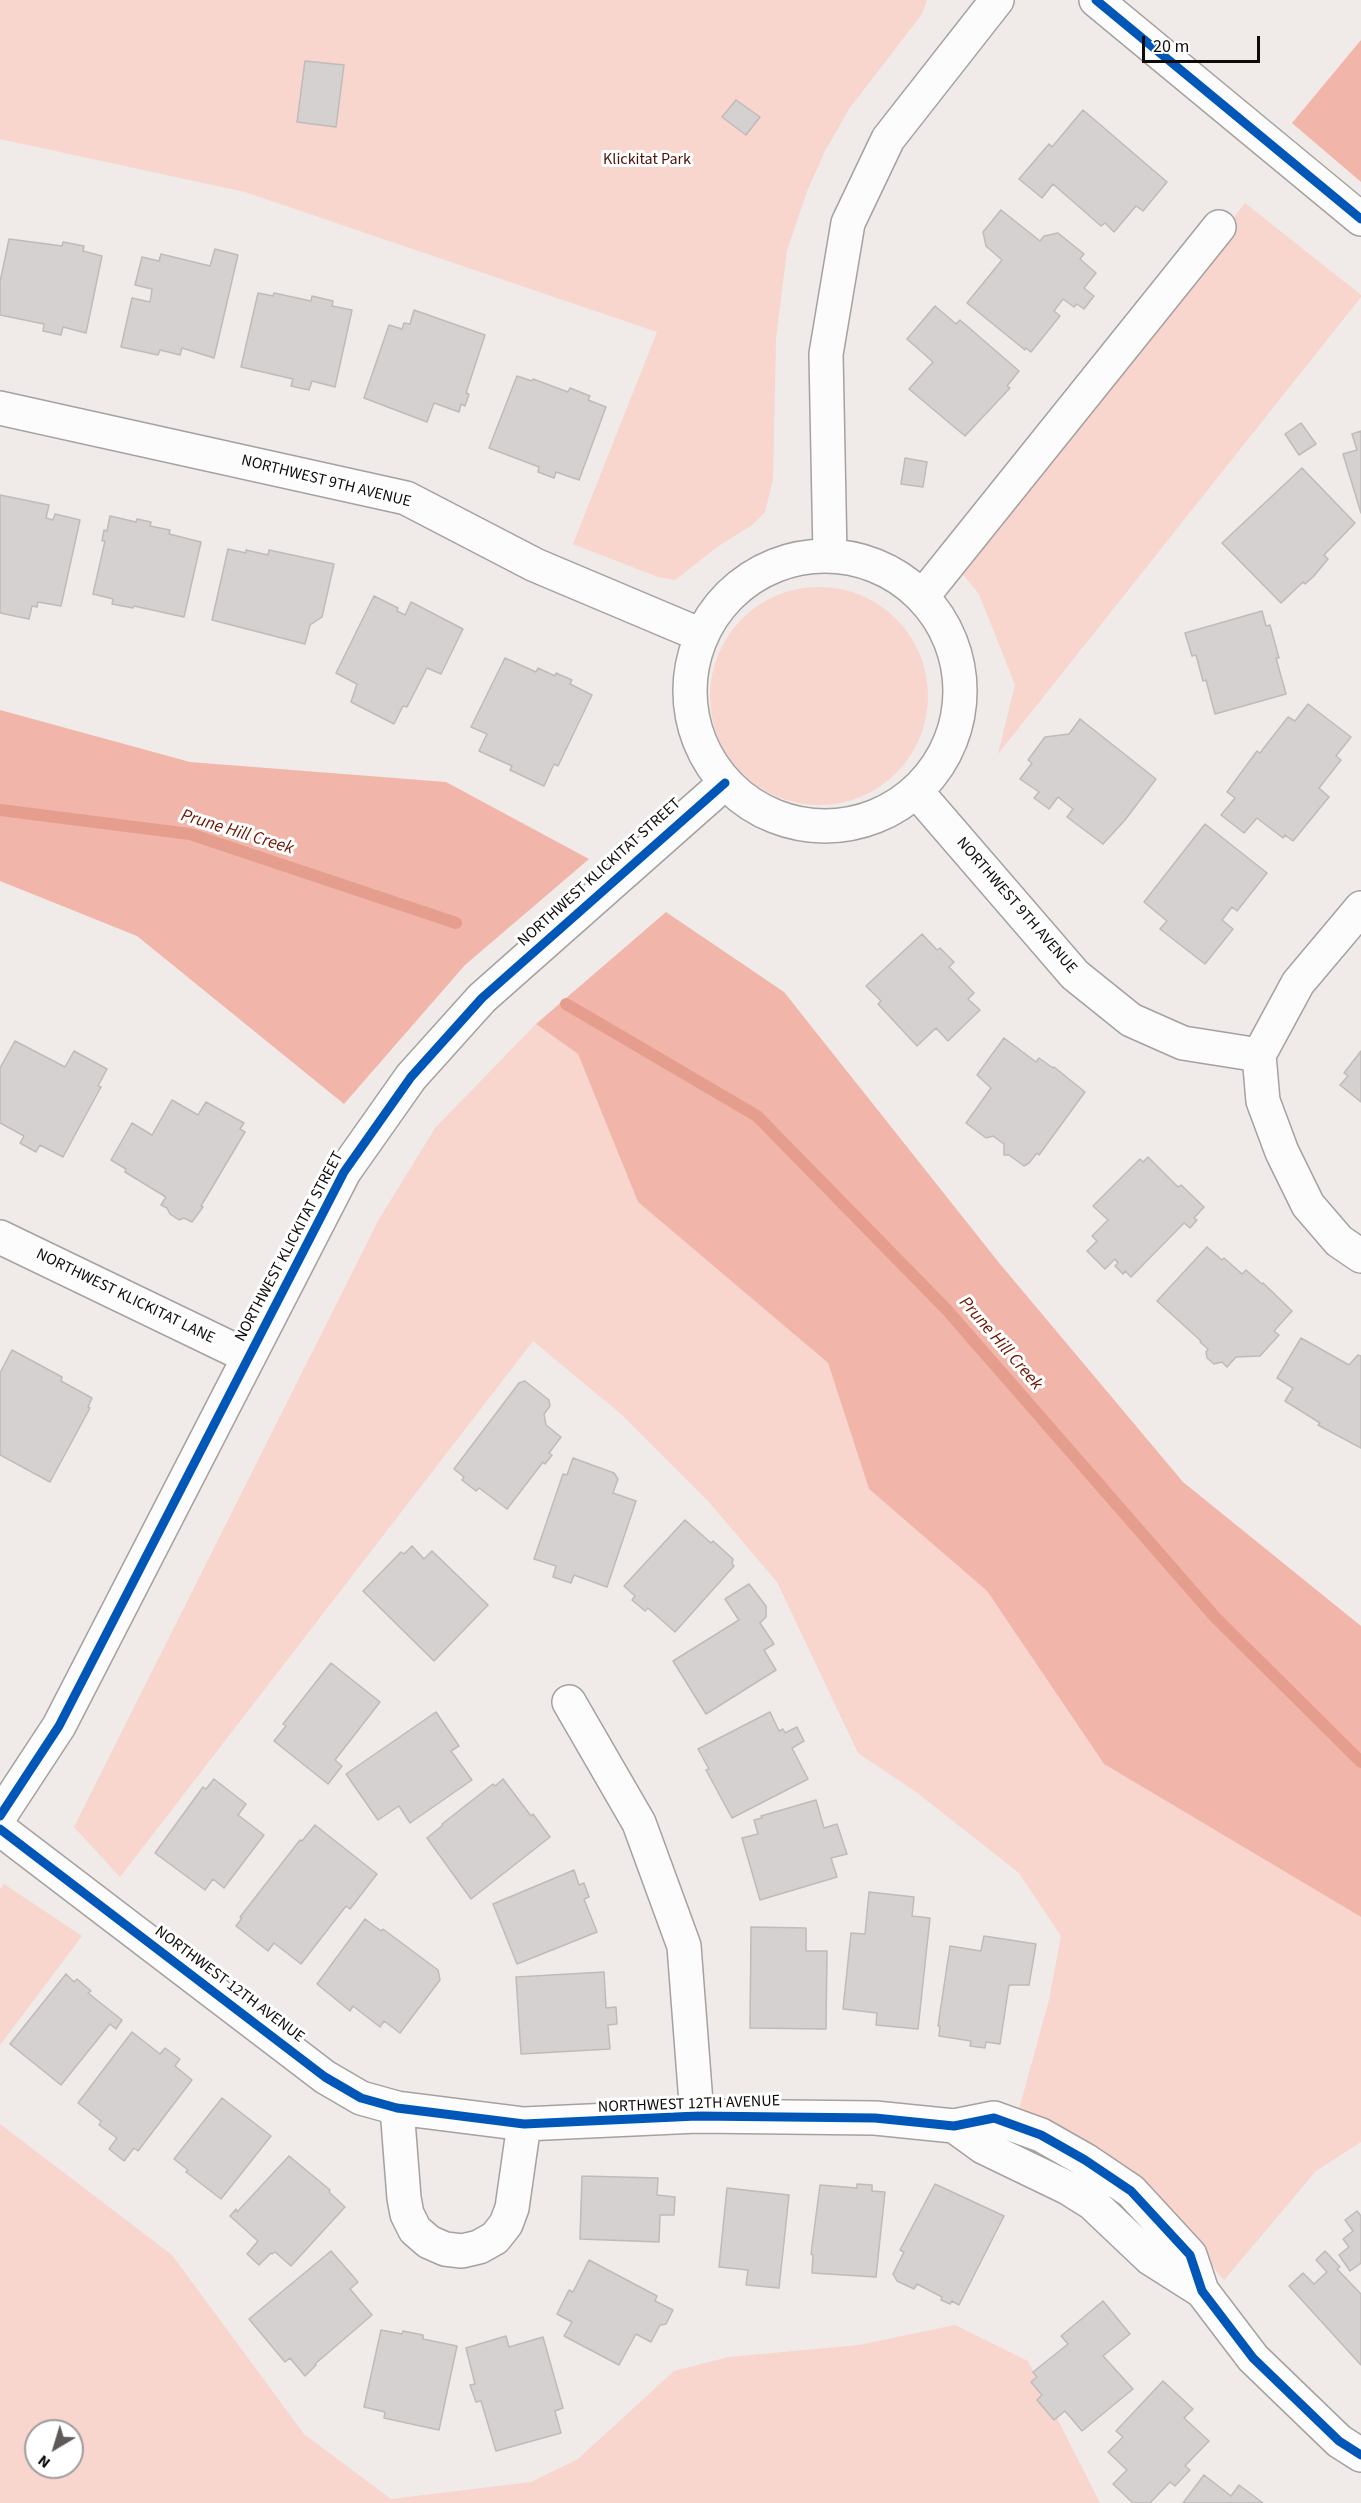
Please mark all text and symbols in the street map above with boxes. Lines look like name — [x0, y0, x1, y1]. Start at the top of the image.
scale bar — [1145, 24, 1264, 62]
text: 20 m — [1153, 34, 1189, 59]
park label: Klickitat Park — [603, 150, 691, 170]
street label: NORTHWEST 9TH AVENUE — [239, 452, 413, 512]
street label: NORTHWEST KLICKITAT STREET — [515, 795, 685, 951]
water label: Prune Hill Creek — [178, 806, 296, 860]
street label: NORTHWEST 9TH AVENUE — [952, 834, 1080, 978]
street label: NORTHWEST KLICKITAT STREET — [232, 1149, 348, 1345]
street label: NORTHWEST KLICKITAT LANE — [32, 1245, 218, 1349]
water label: Prune Hill Creek — [954, 1293, 1046, 1395]
street label: NORTHWEST 12TH AVENUE — [150, 1922, 308, 2048]
street label: NORTHWEST 12TH AVENUE — [598, 2092, 780, 2118]
north arrow — [24, 2419, 84, 2479]
text: N — [33, 2450, 55, 2474]

